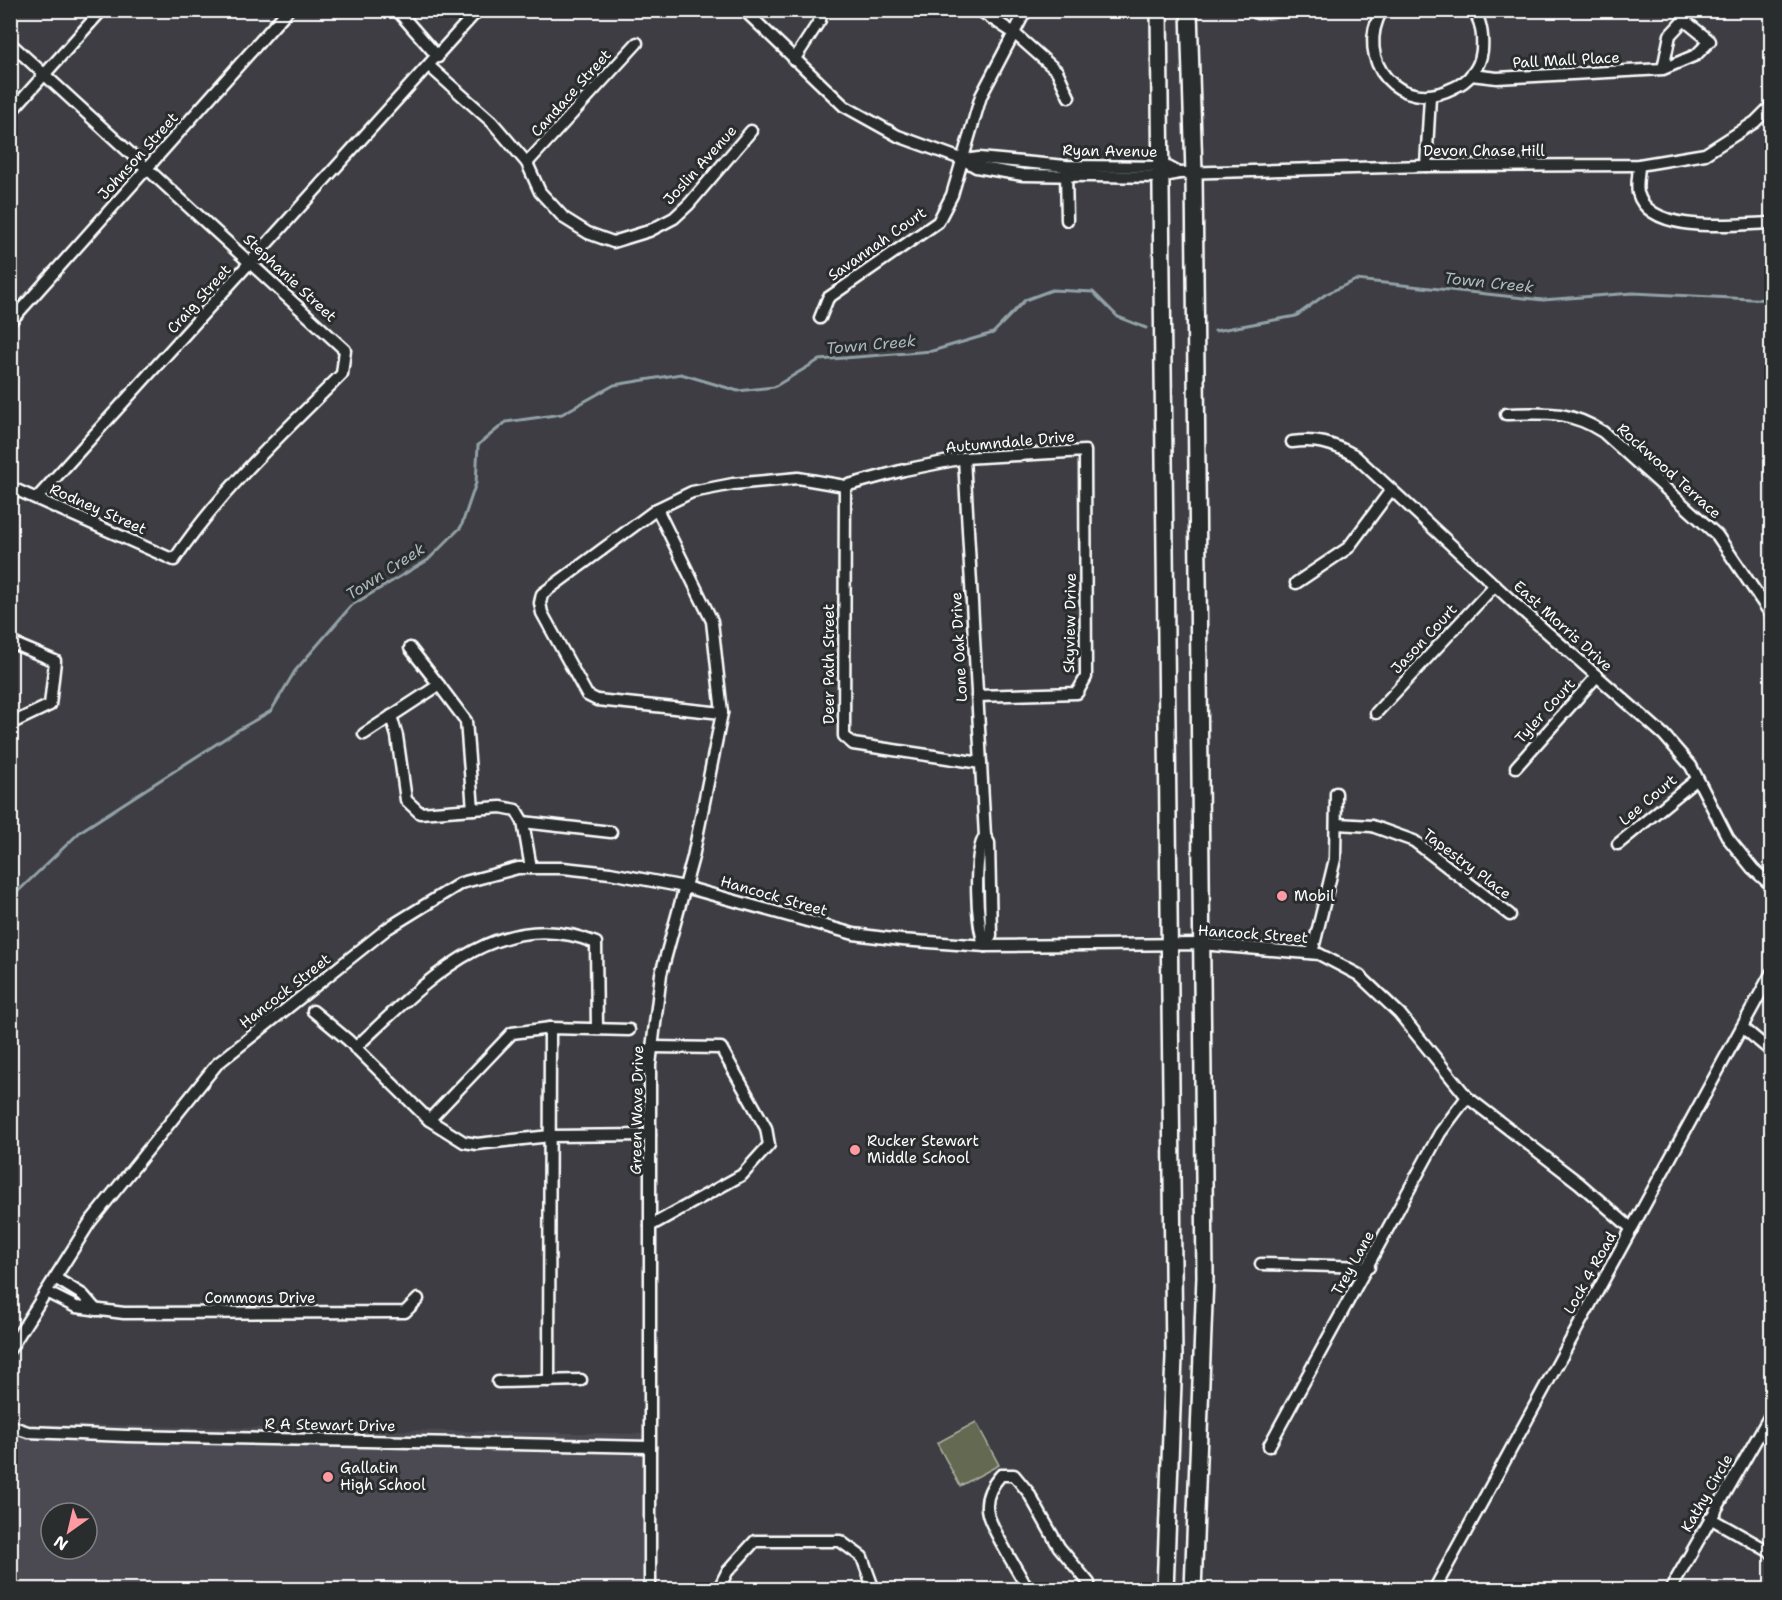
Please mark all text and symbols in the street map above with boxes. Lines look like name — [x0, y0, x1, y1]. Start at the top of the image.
street label: Candace Street — [526, 45, 616, 141]
street label: Pall Mall Place — [1512, 47, 1620, 73]
street label: Johnson Street — [94, 108, 182, 204]
street label: Joslin Avenue — [659, 121, 741, 209]
street label: Ryan Avenue — [1062, 140, 1158, 162]
street label: Devon Chase Hill — [1423, 141, 1545, 161]
street label: Savannah Court — [824, 203, 930, 285]
street label: Stephanie Street — [239, 230, 341, 326]
street label: Craig Street — [163, 260, 235, 338]
water label: Town Creek — [1443, 267, 1535, 298]
water label: Town Creek — [825, 330, 917, 359]
street label: Rockwood Terrace — [1613, 419, 1725, 523]
street label: Autumndale Drive — [944, 426, 1076, 458]
street label: Rodney Street — [47, 479, 149, 539]
water label: Town Creek — [342, 538, 429, 605]
street label: Skyview Drive — [1059, 573, 1081, 673]
street label: East Morris Drive — [1509, 576, 1617, 676]
street label: Lone Oak Drive — [946, 591, 972, 703]
street label: Jason Court — [1387, 600, 1461, 678]
street label: Deer Path Street — [819, 604, 839, 724]
street label: Tyler Court — [1511, 674, 1579, 748]
street label: Lee Court — [1615, 770, 1681, 830]
street label: Tapestry Place — [1419, 824, 1515, 904]
street label: Hancock Street — [718, 871, 830, 921]
place label: Mobil — [1294, 886, 1335, 906]
marker: Mobil — [1275, 889, 1289, 903]
street label: Hancock Street — [1197, 920, 1309, 948]
street label: Hancock Street — [235, 949, 335, 1033]
street label: Green Wave Drive — [626, 1045, 648, 1175]
place label: Rucker Stewart Middle School — [867, 1131, 979, 1168]
marker: Rucker Stewart Middle School — [848, 1143, 862, 1157]
street label: Trey Lane — [1327, 1227, 1379, 1299]
street label: Lock 4 Road — [1559, 1228, 1621, 1318]
street label: Commons Drive — [204, 1288, 316, 1308]
street label: R A Stewart Drive — [264, 1414, 396, 1436]
street label: Kathy Circle — [1677, 1450, 1737, 1536]
place label: Gallatin High School — [340, 1458, 426, 1495]
marker: Gallatin High School — [321, 1470, 335, 1484]
north arrow — [39, 1501, 99, 1561]
text: N — [50, 1531, 72, 1555]

